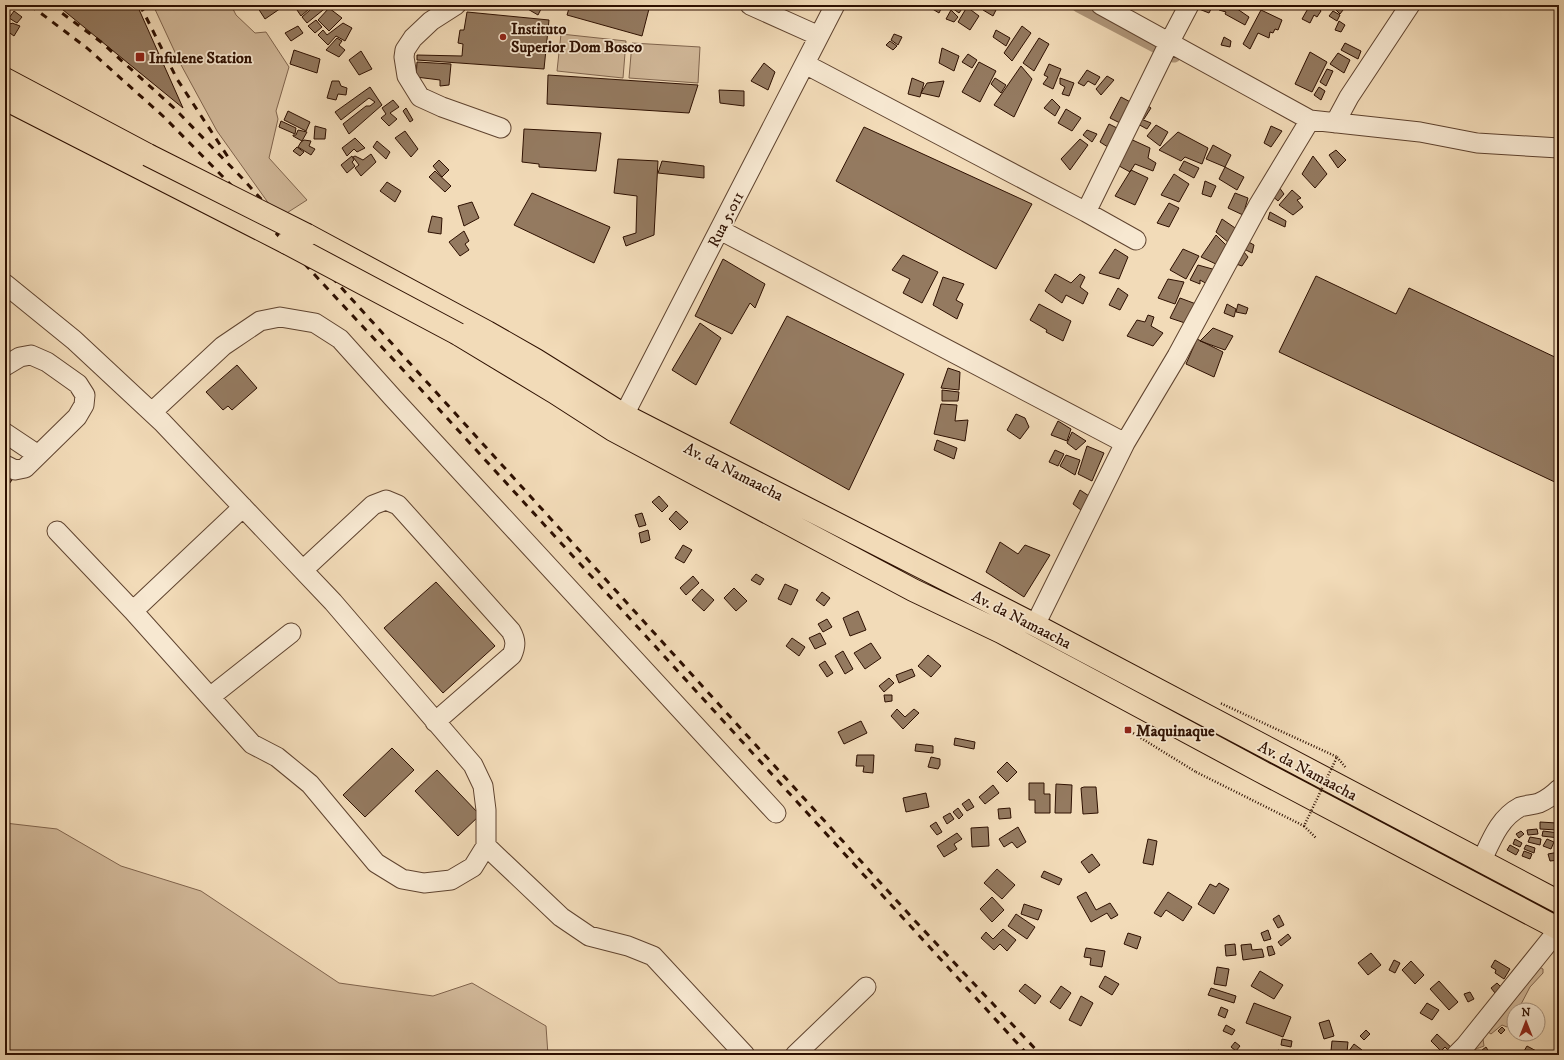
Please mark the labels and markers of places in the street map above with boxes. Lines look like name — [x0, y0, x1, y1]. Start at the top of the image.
place label: Instituto Superior Dom Bosco — [511, 19, 642, 57]
marker: Instituto Superior Dom Bosco — [498, 32, 508, 42]
place label: Infulene Station — [149, 48, 253, 68]
marker: Infulene Station — [134, 51, 146, 63]
place label: Maquinaque — [1136, 721, 1215, 742]
marker: Maquinaque — [1123, 725, 1133, 735]

